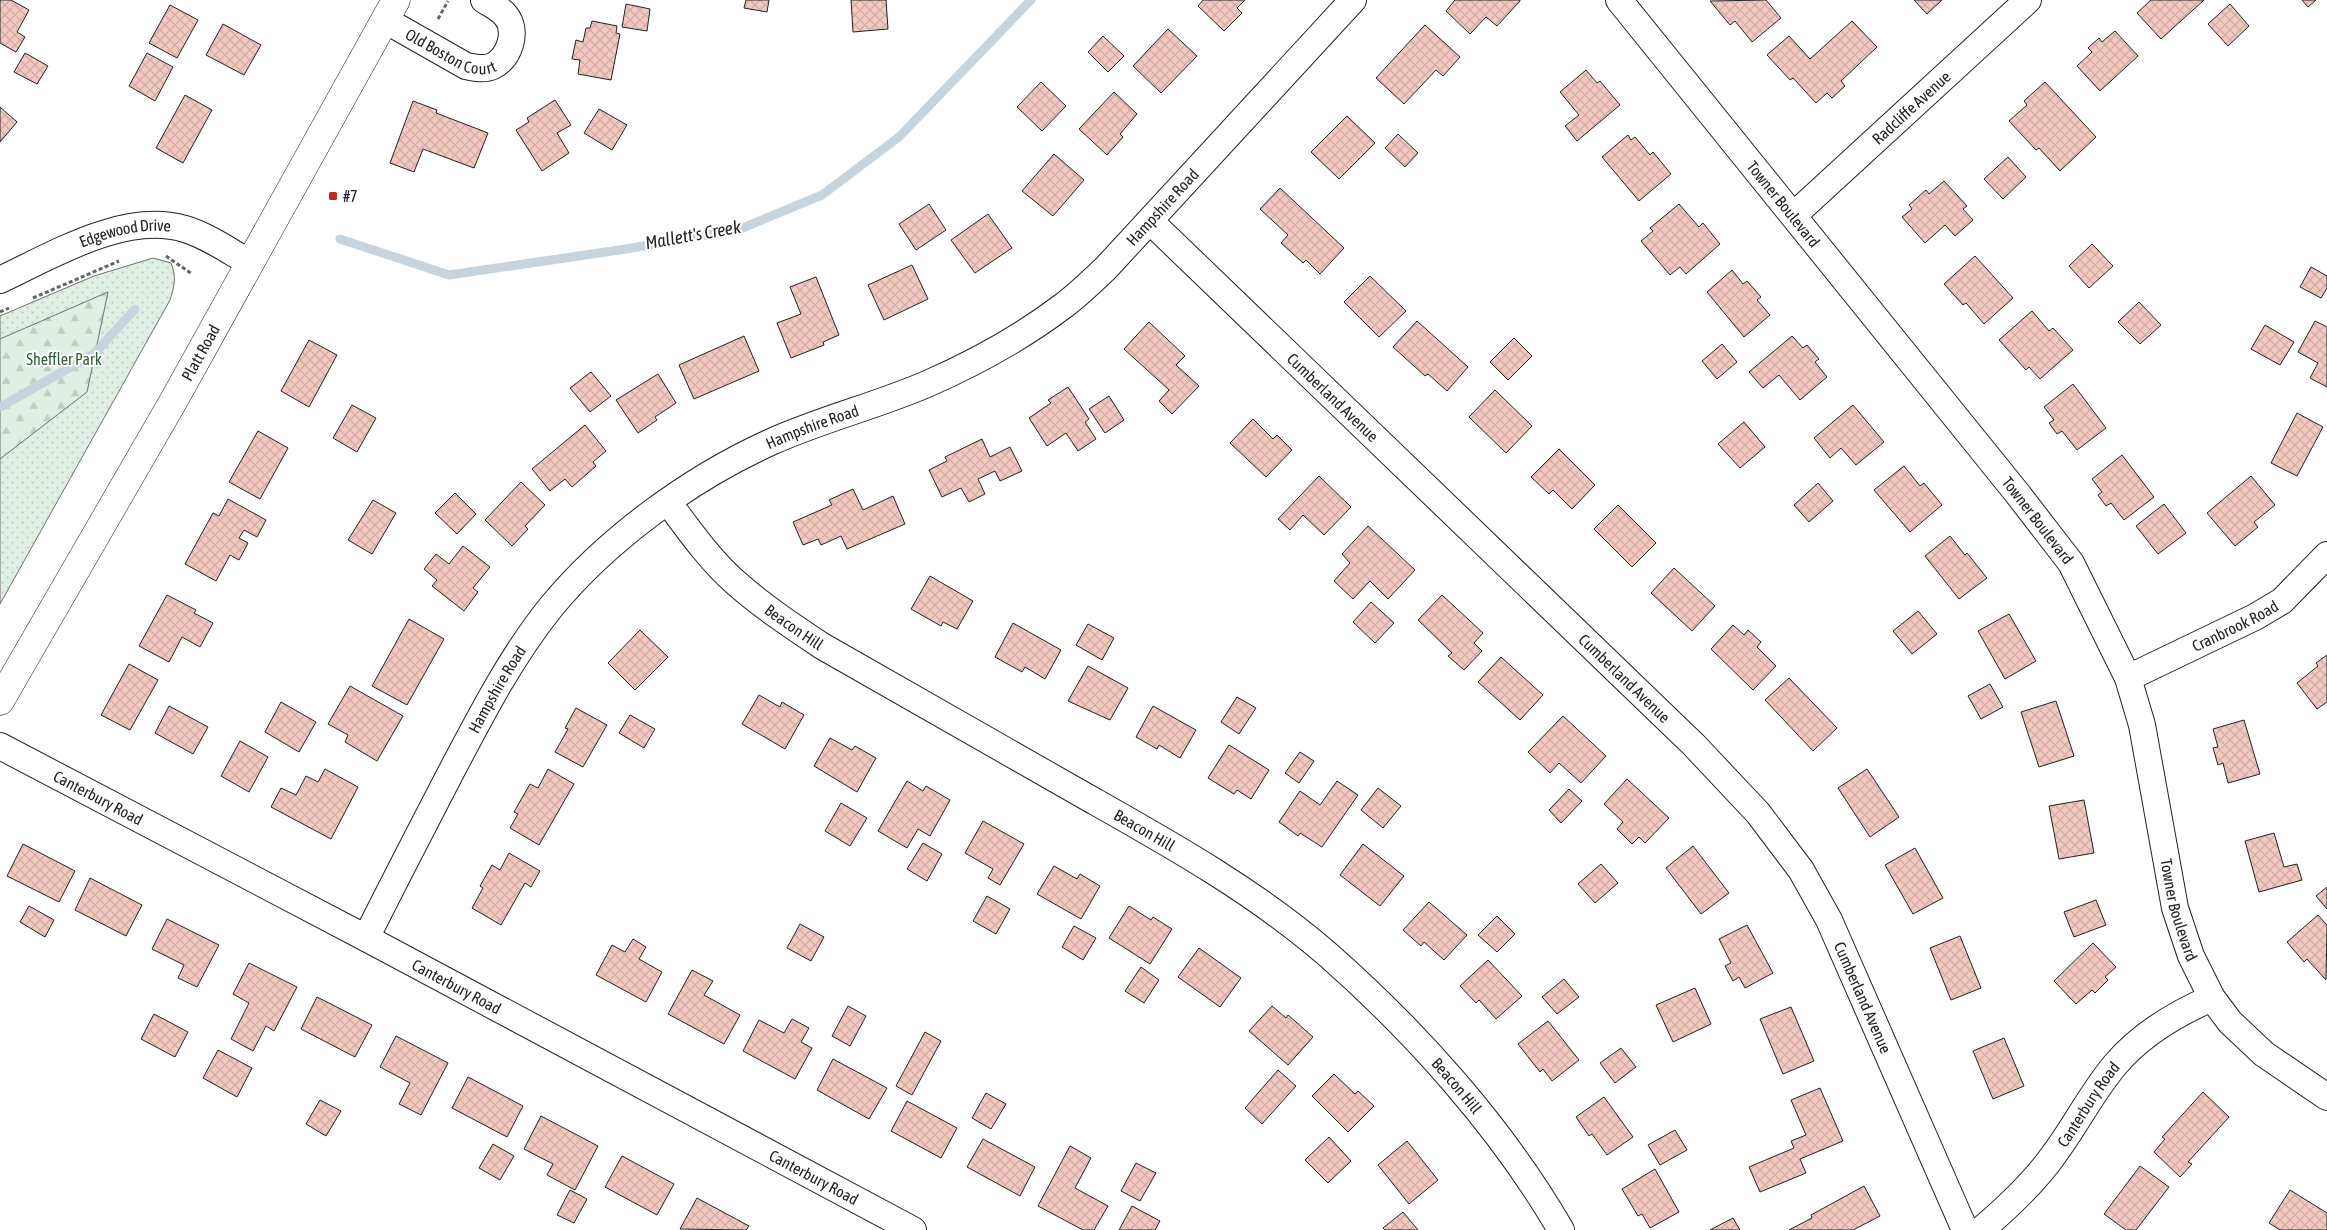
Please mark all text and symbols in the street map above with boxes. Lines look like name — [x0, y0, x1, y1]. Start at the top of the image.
street label: Old Boston Court — [402, 25, 499, 77]
street label: Radcliffe Avenue — [1868, 67, 1954, 148]
street label: Towner Boulevard — [1744, 157, 1824, 250]
street label: Hampshire Road — [1123, 165, 1202, 249]
place label: #7 — [343, 187, 358, 205]
marker: #7 — [327, 190, 339, 202]
street label: Edgewood Drive — [77, 216, 172, 251]
water label: Mallett's Creek — [643, 216, 743, 253]
street label: Platt Road — [178, 321, 223, 384]
street label: Cumberland Avenue — [1284, 349, 1382, 445]
park label: Sheffler Park — [26, 350, 102, 368]
street label: Hampshire Road — [763, 401, 861, 452]
street label: Towner Boulevard — [1999, 473, 2077, 567]
street label: Cranbrook Road — [2189, 596, 2281, 655]
street label: Beacon Hill — [761, 600, 828, 654]
street label: Cumberland Avenue — [1575, 630, 1674, 726]
street label: Hampshire Road — [464, 642, 529, 736]
street label: Canterbury Road — [51, 767, 146, 828]
street label: Beacon Hill — [1111, 805, 1179, 855]
street label: Towner Boulevard — [2157, 857, 2201, 964]
street label: Cumberland Avenue — [1831, 939, 1895, 1056]
street label: Canterbury Road — [409, 955, 504, 1017]
street label: Beacon Hill — [1428, 1054, 1486, 1117]
street label: Canterbury Road — [2053, 1058, 2123, 1150]
street label: Canterbury Road — [766, 1146, 861, 1208]

